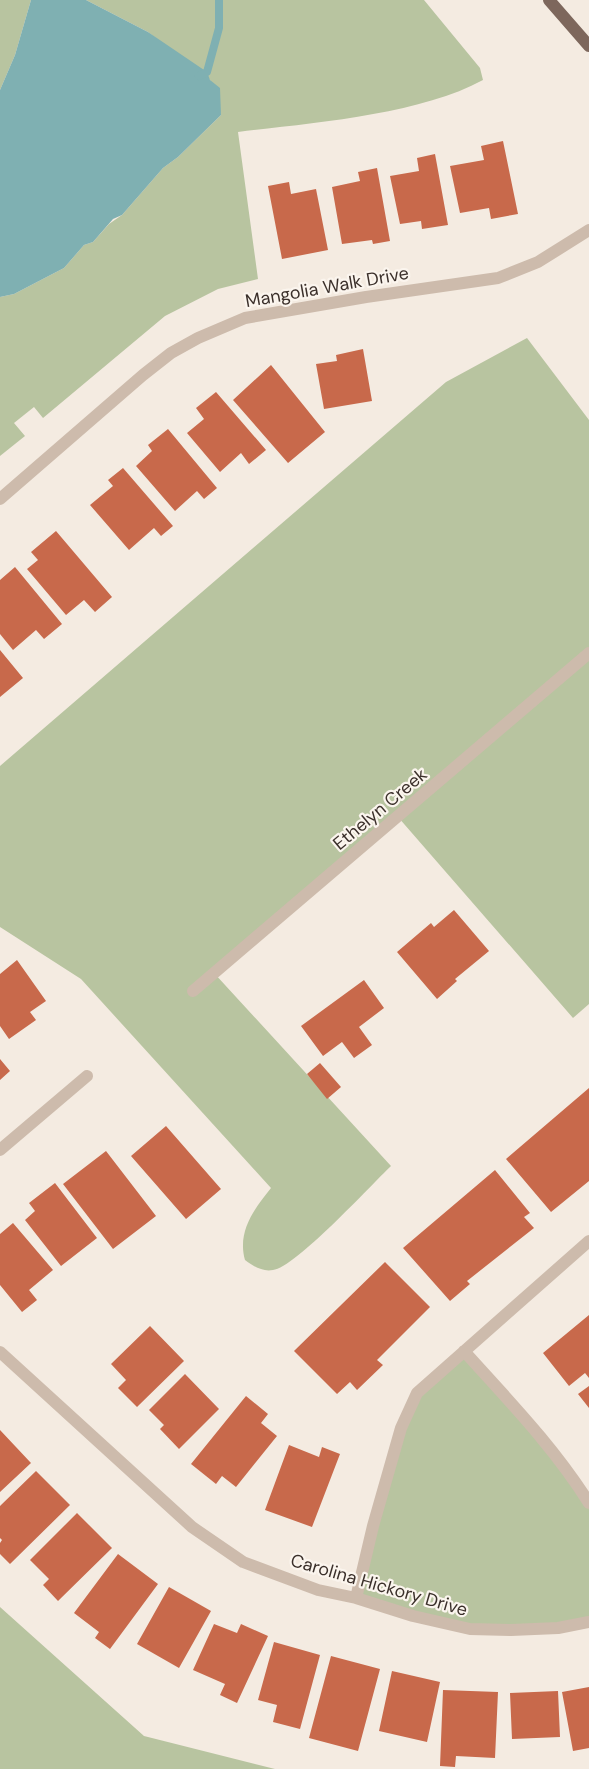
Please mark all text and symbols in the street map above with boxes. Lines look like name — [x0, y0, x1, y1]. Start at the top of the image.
street label: Mangolia Walk Drive — [243, 261, 411, 313]
street label: Ethelyn Creek — [328, 763, 432, 855]
street label: Carolina Hickory Drive — [288, 1548, 470, 1622]

